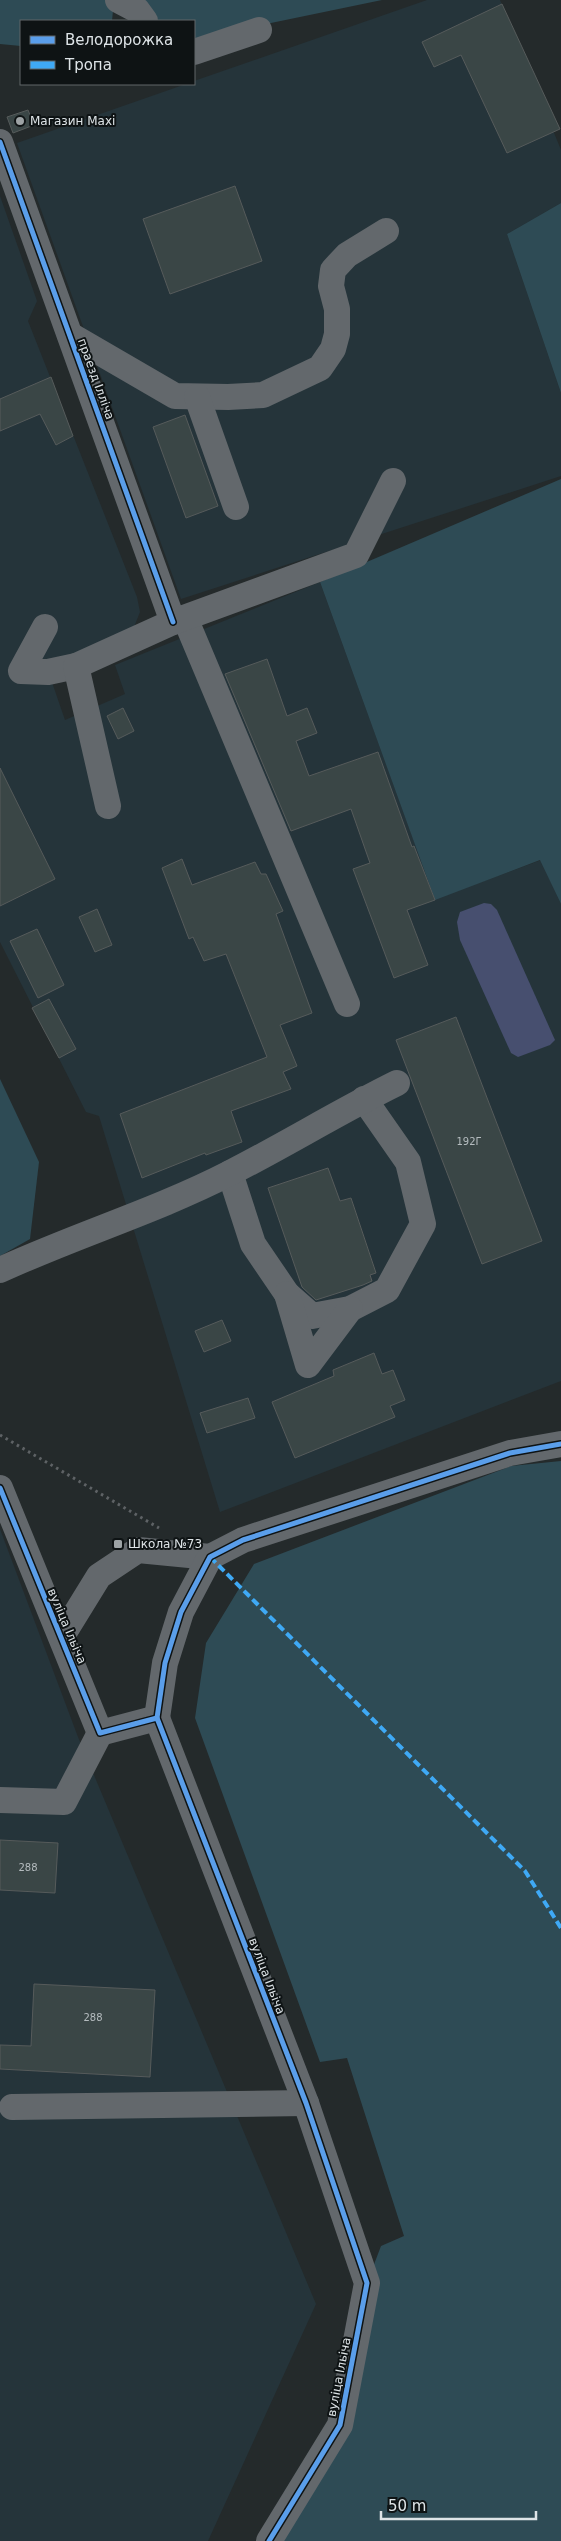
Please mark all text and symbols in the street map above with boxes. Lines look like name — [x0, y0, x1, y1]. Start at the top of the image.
legend — [20, 20, 195, 85]
text: Велодорожка — [65, 31, 173, 49]
text: Тропа — [64, 56, 112, 74]
place label: Магазин Maxi — [30, 114, 115, 128]
marker: Магазин Maxi — [14, 115, 26, 127]
street label: праезд Ілліча — [75, 337, 117, 421]
house number: 192Г — [456, 1136, 482, 1147]
place label: Школа №73 — [128, 1537, 202, 1551]
marker: Школа №73 — [112, 1538, 124, 1550]
street label: вуліца Ільіча — [45, 1586, 89, 1666]
house number: 288 — [18, 1862, 38, 1873]
street label: вуліца Ільіча — [246, 1936, 288, 2016]
house number: 288 — [83, 2012, 103, 2023]
street label: вуліца Ільіча — [324, 2336, 354, 2418]
scale bar — [381, 2488, 536, 2520]
text: 50 m — [388, 2497, 426, 2515]

